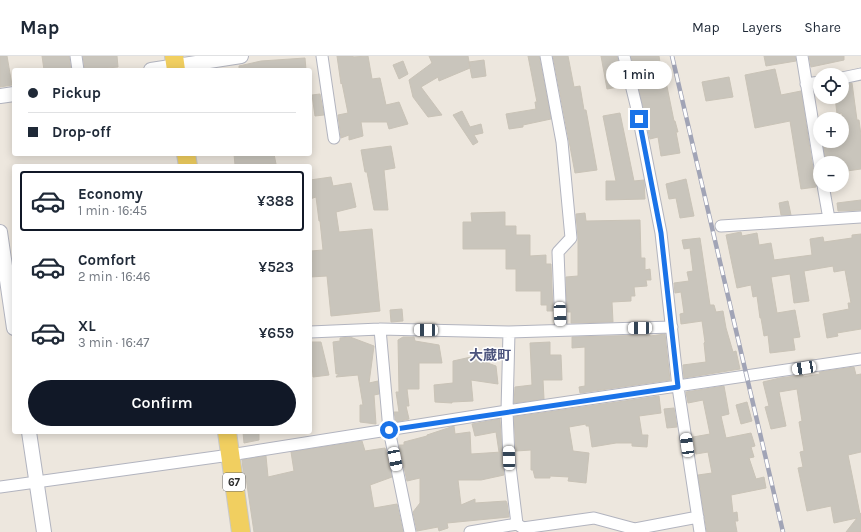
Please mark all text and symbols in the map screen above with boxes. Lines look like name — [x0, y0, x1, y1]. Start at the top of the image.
text: Map — [20, 17, 59, 39]
text: Map — [692, 19, 720, 36]
text: Layers — [742, 19, 782, 36]
text: Share — [804, 19, 841, 36]
callout: 1 min — [606, 61, 672, 89]
text: 1 min — [623, 67, 655, 82]
map controls — [813, 68, 849, 192]
button: locate — [813, 68, 849, 104]
text: Pickup — [52, 84, 101, 102]
route end — [630, 110, 648, 128]
button: + — [813, 112, 849, 148]
text: Drop-off — [52, 123, 111, 141]
button: − — [813, 156, 849, 192]
icon: car — [30, 183, 66, 219]
text: Economy — [78, 185, 143, 203]
text: ¥388 — [257, 192, 294, 210]
text: 1 min · 16:45 — [78, 203, 147, 218]
icon: car — [30, 249, 66, 285]
text: Comfort — [78, 251, 136, 269]
text: ¥523 — [259, 258, 294, 276]
text: 2 min · 16:46 — [78, 269, 150, 284]
car — [554, 302, 566, 326]
icon: car — [30, 315, 66, 351]
text: XL — [78, 317, 96, 335]
car — [628, 322, 652, 334]
text: ¥659 — [259, 324, 294, 342]
car — [414, 324, 438, 336]
text: 3 min · 16:47 — [78, 335, 149, 350]
district label: 大蔵町 — [469, 347, 511, 364]
car — [791, 360, 817, 376]
button: Confirm — [28, 380, 296, 426]
route start — [380, 421, 398, 439]
car — [679, 432, 695, 458]
car — [387, 446, 403, 472]
car — [503, 446, 515, 470]
road number: 67 — [223, 473, 245, 491]

